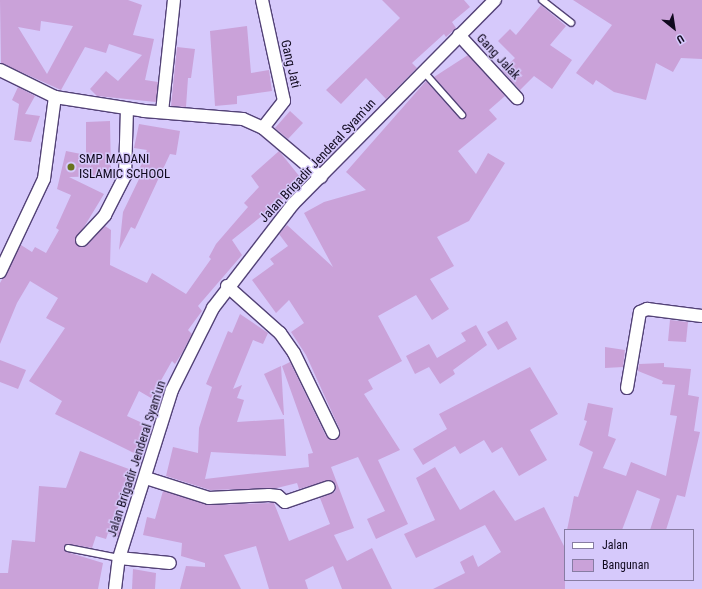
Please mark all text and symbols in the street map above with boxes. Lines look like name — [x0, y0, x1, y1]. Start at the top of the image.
north arrow — [654, 8, 694, 48]
street label: Gang Jalak — [473, 31, 523, 83]
text: U — [674, 32, 686, 46]
street label: Gang Jati — [277, 38, 303, 90]
street label: Jalan Brigadir Jenderal Syam'un — [257, 96, 379, 226]
place label: SMP MADANI ISLAMIC SCHOOL — [79, 152, 170, 183]
marker: SMP MADANI ISLAMIC SCHOOL — [66, 162, 76, 172]
street label: Jalan Brigadir Jenderal Syam'un — [104, 379, 170, 539]
legend — [564, 529, 694, 581]
text: Jalan — [602, 538, 628, 552]
text: Bangunan — [602, 558, 649, 572]

